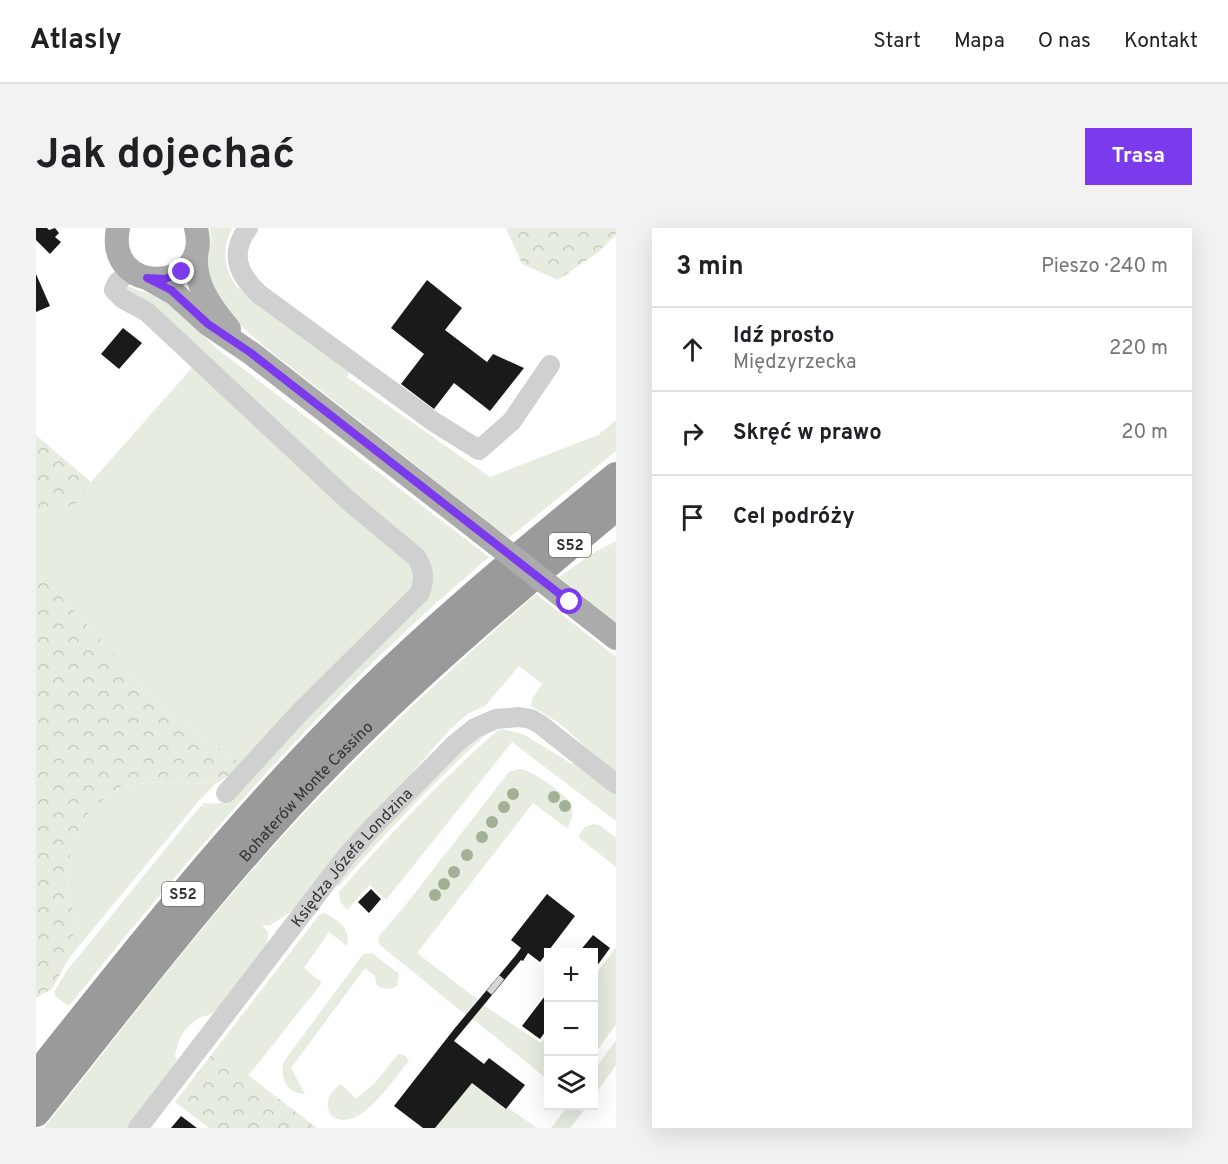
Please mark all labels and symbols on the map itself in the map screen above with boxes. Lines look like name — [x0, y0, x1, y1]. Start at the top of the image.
route end — [168, 258, 194, 284]
road number: S52 — [549, 533, 591, 557]
route start — [556, 588, 582, 614]
street label: Bohaterów Monte Cassino — [236, 718, 378, 867]
street label: Księdza Józefa Londzina — [288, 785, 418, 932]
road number: S52 — [162, 882, 204, 906]

